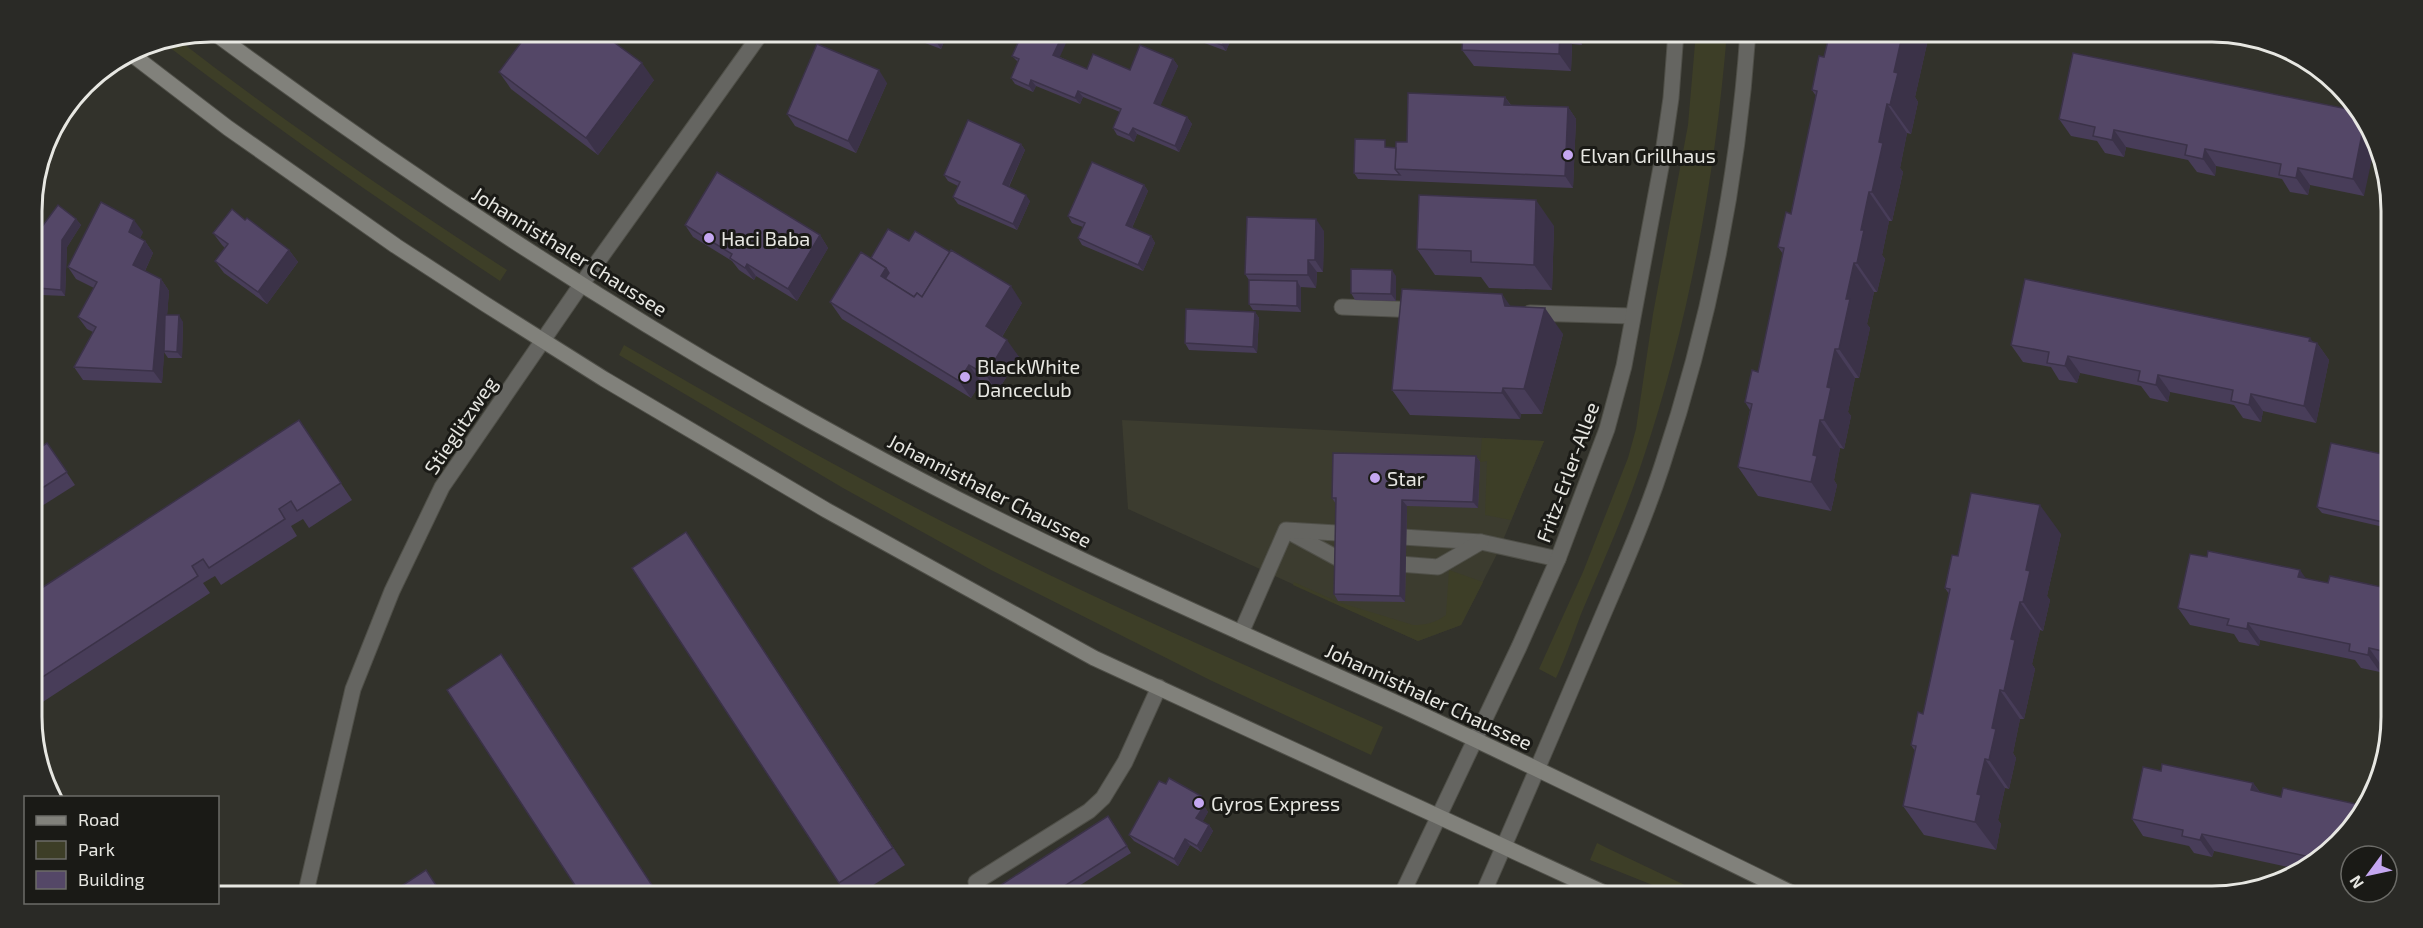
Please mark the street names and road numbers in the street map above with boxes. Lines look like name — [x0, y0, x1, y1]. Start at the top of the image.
street label: Johannisthaler Chaussee — [468, 181, 672, 321]
street label: Stieglitzweg — [419, 372, 501, 478]
street label: Fritz-Erler-Allee — [1530, 399, 1604, 545]
street label: Johannisthaler Chaussee — [884, 428, 1096, 552]
street label: Johannisthaler Chaussee — [1322, 638, 1536, 754]

